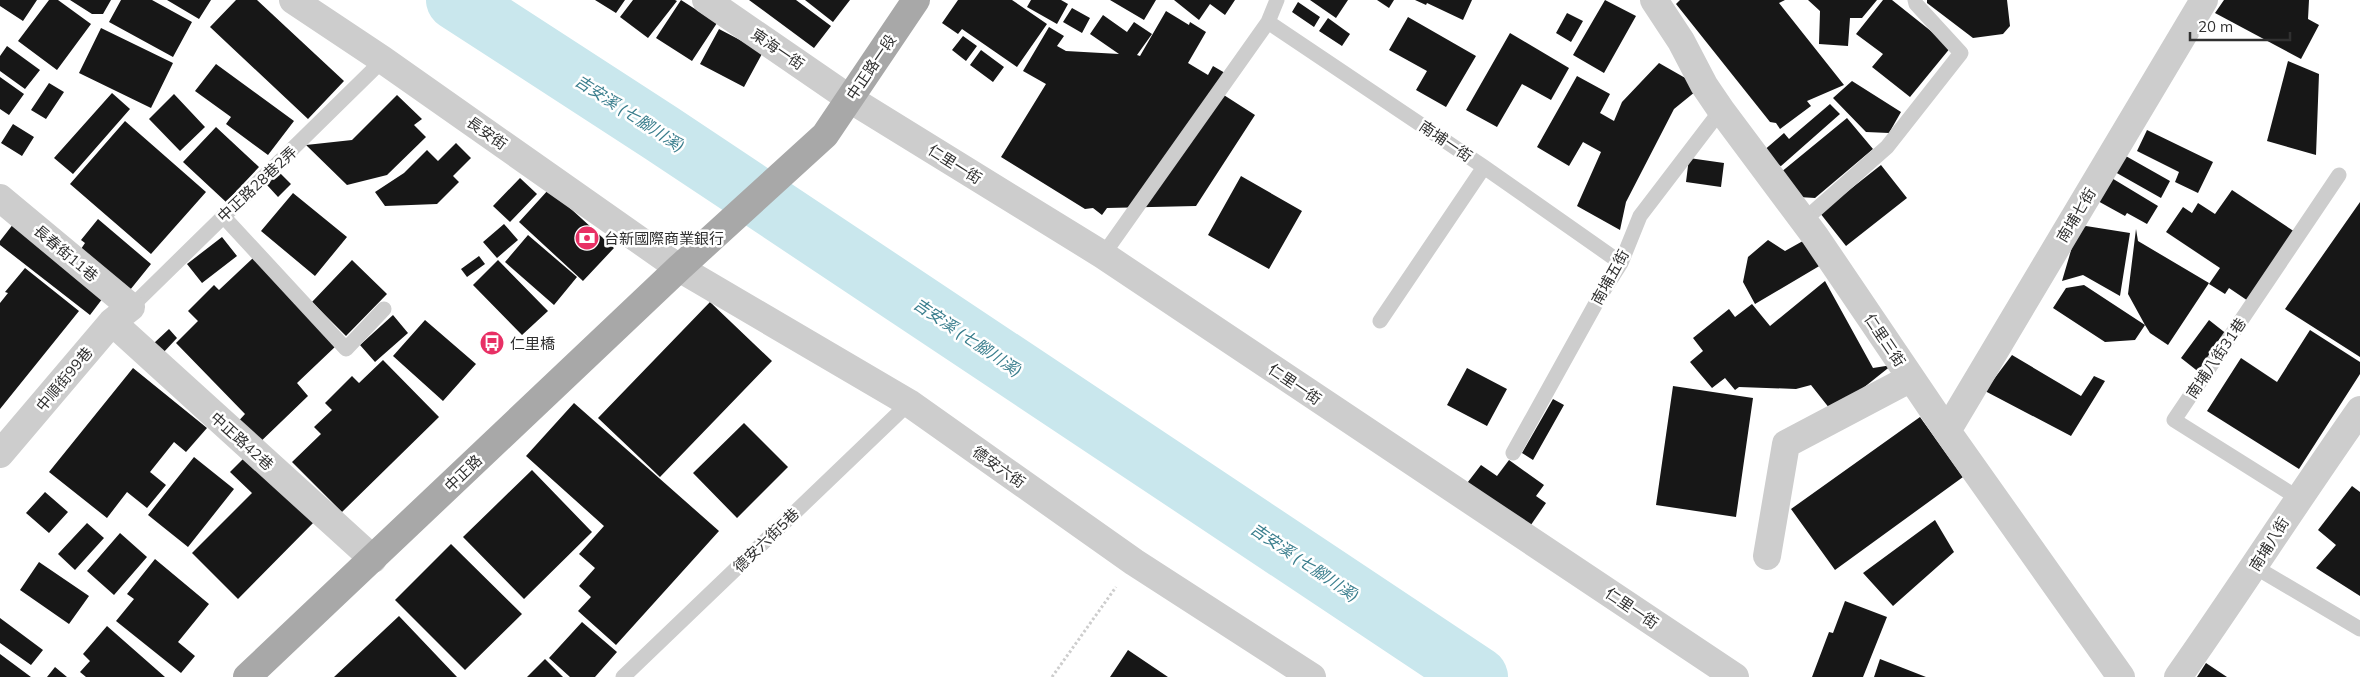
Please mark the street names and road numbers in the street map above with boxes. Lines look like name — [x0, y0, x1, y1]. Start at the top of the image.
street label: 東海一街 — [748, 24, 808, 74]
street label: 中正路一段 — [842, 31, 900, 103]
street label: 長安街 — [463, 112, 511, 154]
street label: 南埔一街 — [1416, 116, 1476, 166]
street label: 仁里一街 — [925, 140, 985, 188]
street label: 中正路28巷2弄 — [213, 142, 301, 226]
street label: 南埔七街 — [2052, 184, 2100, 246]
street label: 長春街11巷 — [30, 221, 102, 285]
street label: 南埔五街 — [1587, 246, 1633, 308]
street label: 仁里三街 — [1860, 310, 1910, 370]
street label: 南埔八街31巷 — [2182, 314, 2250, 402]
street label: 中順街99巷 — [32, 343, 96, 415]
street label: 仁里一街 — [1265, 359, 1325, 409]
street label: 中正路42巷 — [207, 408, 277, 474]
street label: 德安六街 — [969, 442, 1029, 492]
street label: 中正路 — [440, 451, 486, 495]
street label: 德安六街5巷 — [729, 504, 803, 576]
street label: 南埔八街 — [2245, 514, 2293, 574]
street label: 仁里一街 — [1602, 583, 1662, 633]

